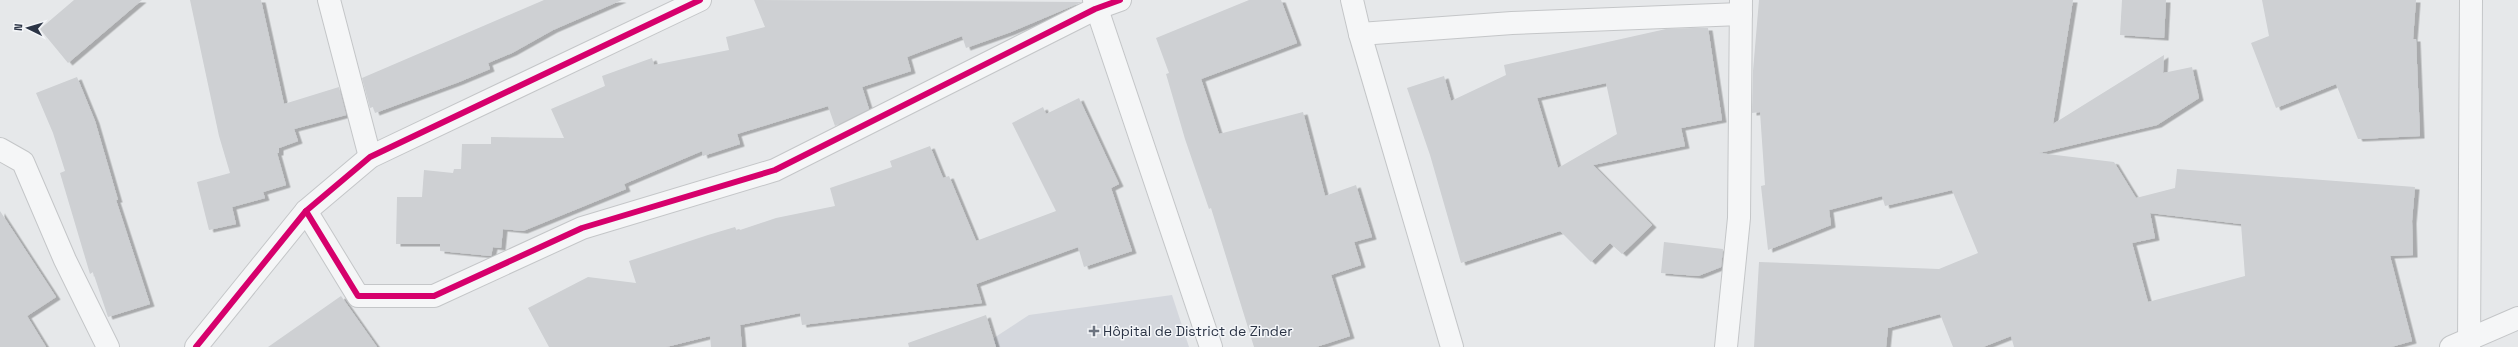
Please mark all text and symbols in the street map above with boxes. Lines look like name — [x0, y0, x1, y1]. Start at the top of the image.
north arrow — [8, 8, 48, 48]
text: N — [11, 23, 25, 31]
place label: Hôpital de District de Zinder — [1103, 322, 1292, 340]
marker: Hôpital de District de Zinder — [1088, 325, 1100, 337]

